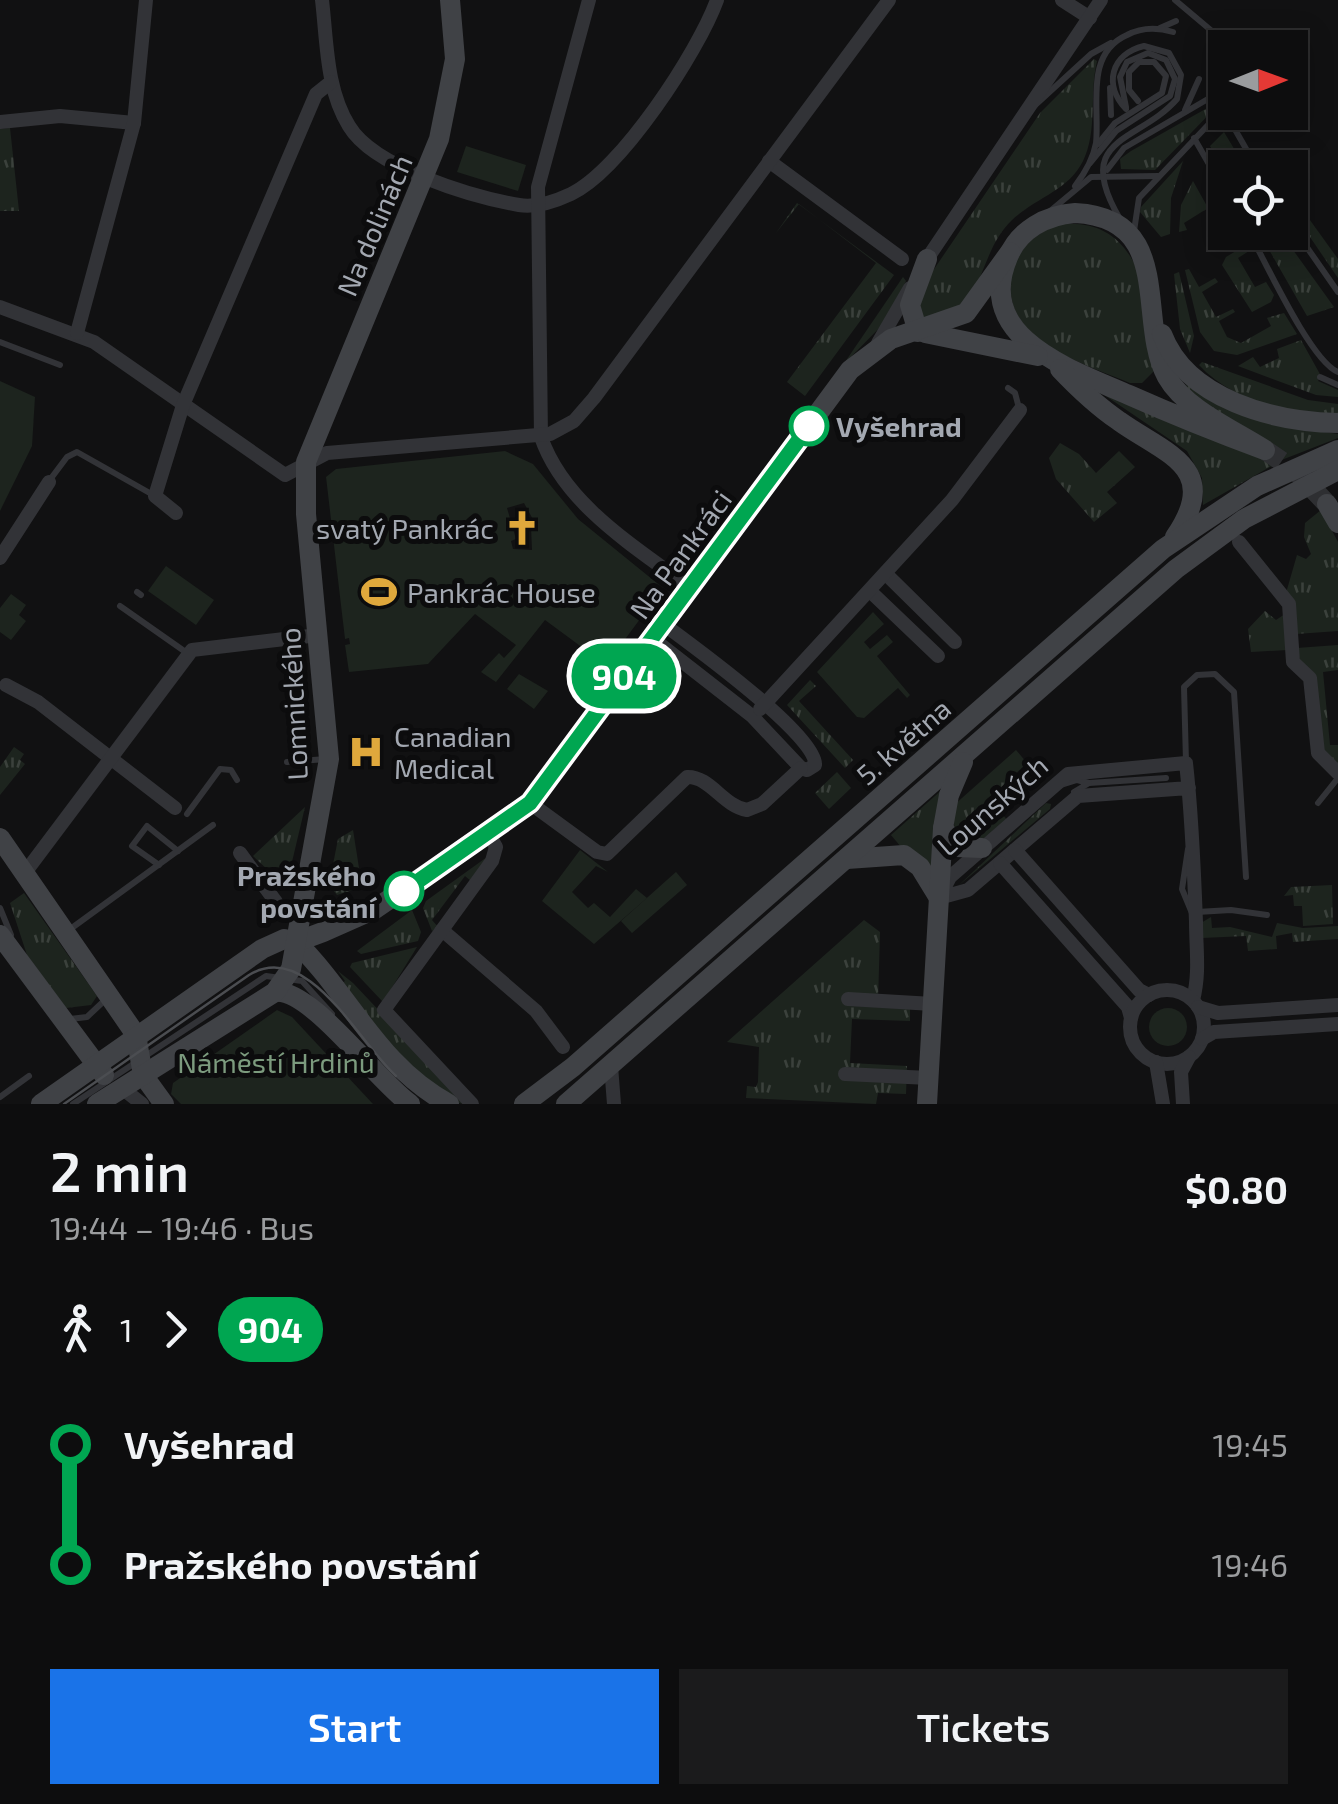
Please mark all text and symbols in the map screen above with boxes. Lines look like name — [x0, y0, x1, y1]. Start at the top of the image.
north arrow — [1208, 30, 1308, 130]
map controls — [1208, 30, 1308, 250]
street label: Na dolinách — [329, 149, 419, 301]
button: locate — [1208, 150, 1308, 250]
marker: Vyšehrad — [790, 407, 828, 445]
place label: Vyšehrad — [836, 409, 962, 443]
street label: Na Pankráci — [622, 483, 738, 625]
church icon: svatý Pankrác — [503, 509, 541, 547]
place label: svatý Pankrác — [316, 511, 494, 545]
sports icon: Pankrác House — [360, 573, 398, 611]
place label: Pankrác House — [407, 575, 596, 609]
street label: Lomnického — [272, 627, 314, 781]
line badge: 904 — [566, 644, 682, 708]
text: 904 — [591, 655, 657, 697]
street label: 5. května — [849, 691, 957, 791]
place label: Canadian Medical — [394, 719, 512, 785]
hospital icon: Canadian Medical — [347, 733, 385, 771]
street label: Lounských — [930, 748, 1054, 862]
place label: Pražského povstání — [237, 858, 377, 924]
marker: Pražského povstání — [385, 872, 423, 910]
park label: Náměstí Hrdinů — [177, 1045, 375, 1079]
text: 2 min — [50, 1137, 189, 1203]
text: $0.80 — [1185, 1166, 1288, 1212]
text: 19:44 – 19:46 · Bus — [50, 1208, 314, 1246]
icon: walk — [50, 1302, 105, 1357]
icon: forward — [148, 1302, 203, 1357]
text: 904 — [238, 1308, 303, 1350]
text: 1 — [120, 1310, 133, 1348]
text: Vyšehrad — [124, 1421, 295, 1467]
text: 19:45 — [1213, 1425, 1288, 1463]
text: Pražského povstání — [124, 1541, 478, 1587]
text: 19:46 — [1211, 1545, 1288, 1583]
button: Start — [50, 1669, 659, 1784]
button: Tickets — [679, 1669, 1288, 1784]

